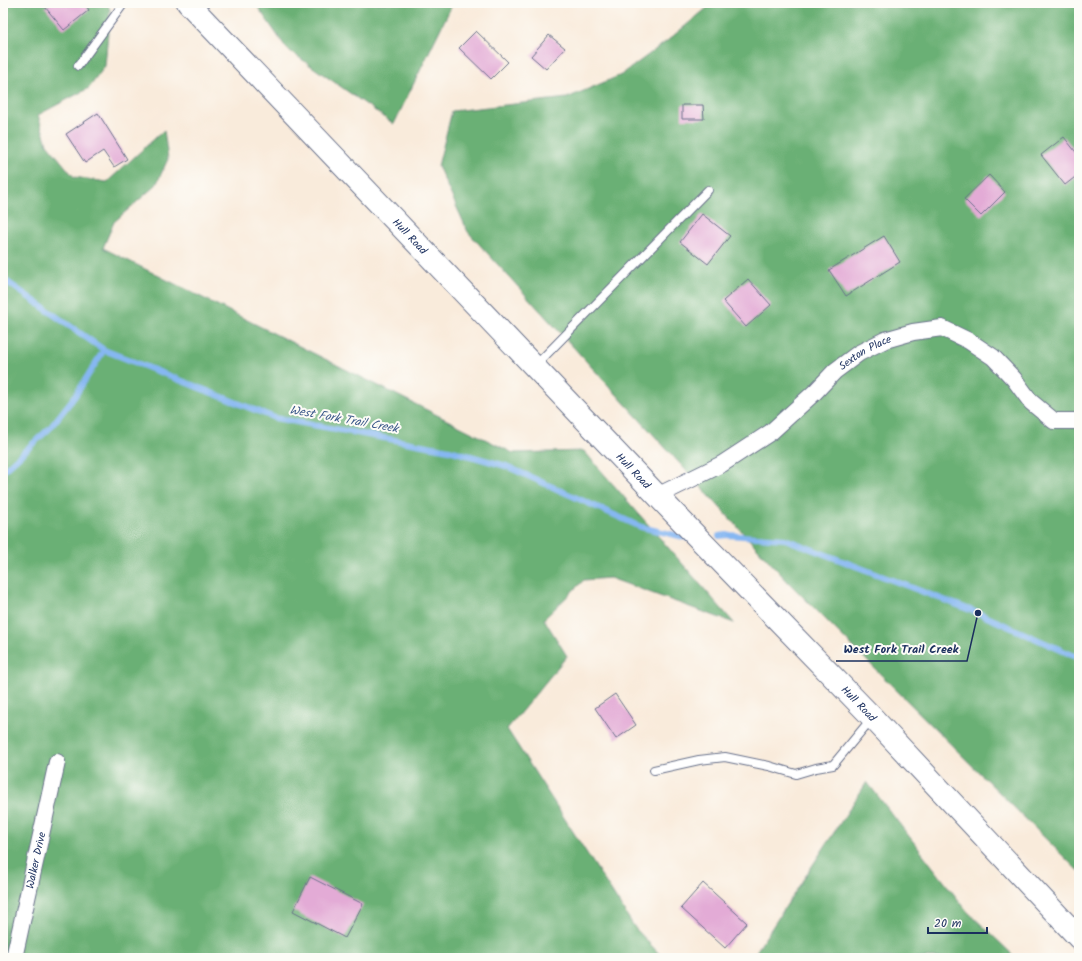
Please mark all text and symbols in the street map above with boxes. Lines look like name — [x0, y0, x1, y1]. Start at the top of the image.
street label: Hull Road — [387, 214, 432, 260]
street label: Sexton Place — [835, 331, 893, 375]
water label: West Fork Trail Creek — [288, 401, 402, 439]
street label: Hull Road — [611, 449, 655, 494]
callout: West Fork Trail Creek — [836, 637, 967, 661]
text: West Fork Trail Creek — [843, 640, 960, 659]
street label: Hull Road — [836, 682, 881, 727]
street label: Walker Drive — [21, 830, 51, 891]
scale bar — [928, 909, 987, 935]
text: 20 m — [934, 914, 962, 933]

